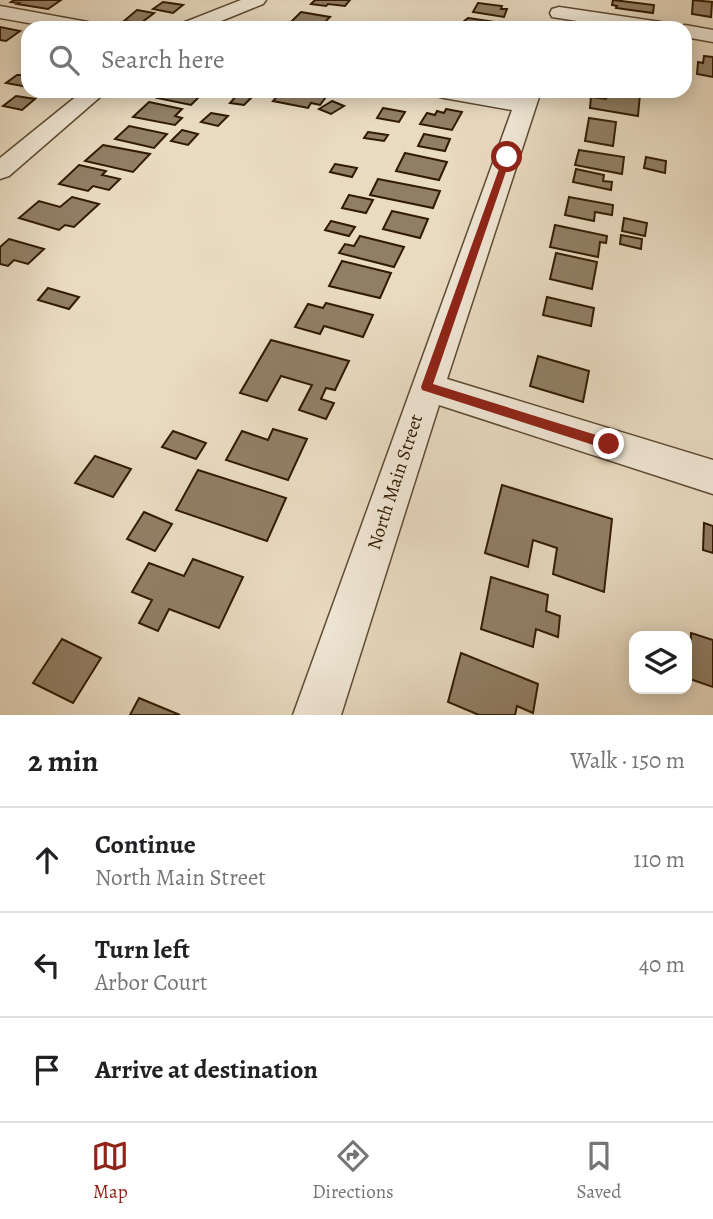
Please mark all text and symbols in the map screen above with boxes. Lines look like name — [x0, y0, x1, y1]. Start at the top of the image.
search box — [21, 21, 692, 98]
icon: search — [45, 41, 83, 79]
text: Search here — [101, 42, 225, 77]
route start — [491, 141, 522, 172]
street label: North Main Street — [361, 411, 429, 553]
route end — [593, 428, 624, 459]
map controls — [629, 631, 692, 694]
button: layers — [629, 631, 692, 694]
text: 2 min — [28, 741, 98, 781]
text: Walk · 150 m — [570, 745, 685, 776]
text: Continue — [95, 827, 196, 862]
icon: ahead — [28, 841, 66, 879]
text: 110 m — [633, 844, 685, 875]
text: North Main Street — [95, 862, 266, 893]
text: Turn left — [95, 932, 190, 967]
icon: left — [28, 946, 66, 984]
text: 40 m — [639, 949, 685, 980]
text: Arbor Court — [95, 967, 208, 998]
icon: arrive — [28, 1051, 66, 1089]
text: Arrive at destination — [95, 1052, 318, 1087]
tab: Map — [91, 1137, 129, 1205]
tab: Directions — [312, 1137, 394, 1205]
tab: Saved — [577, 1137, 622, 1205]

